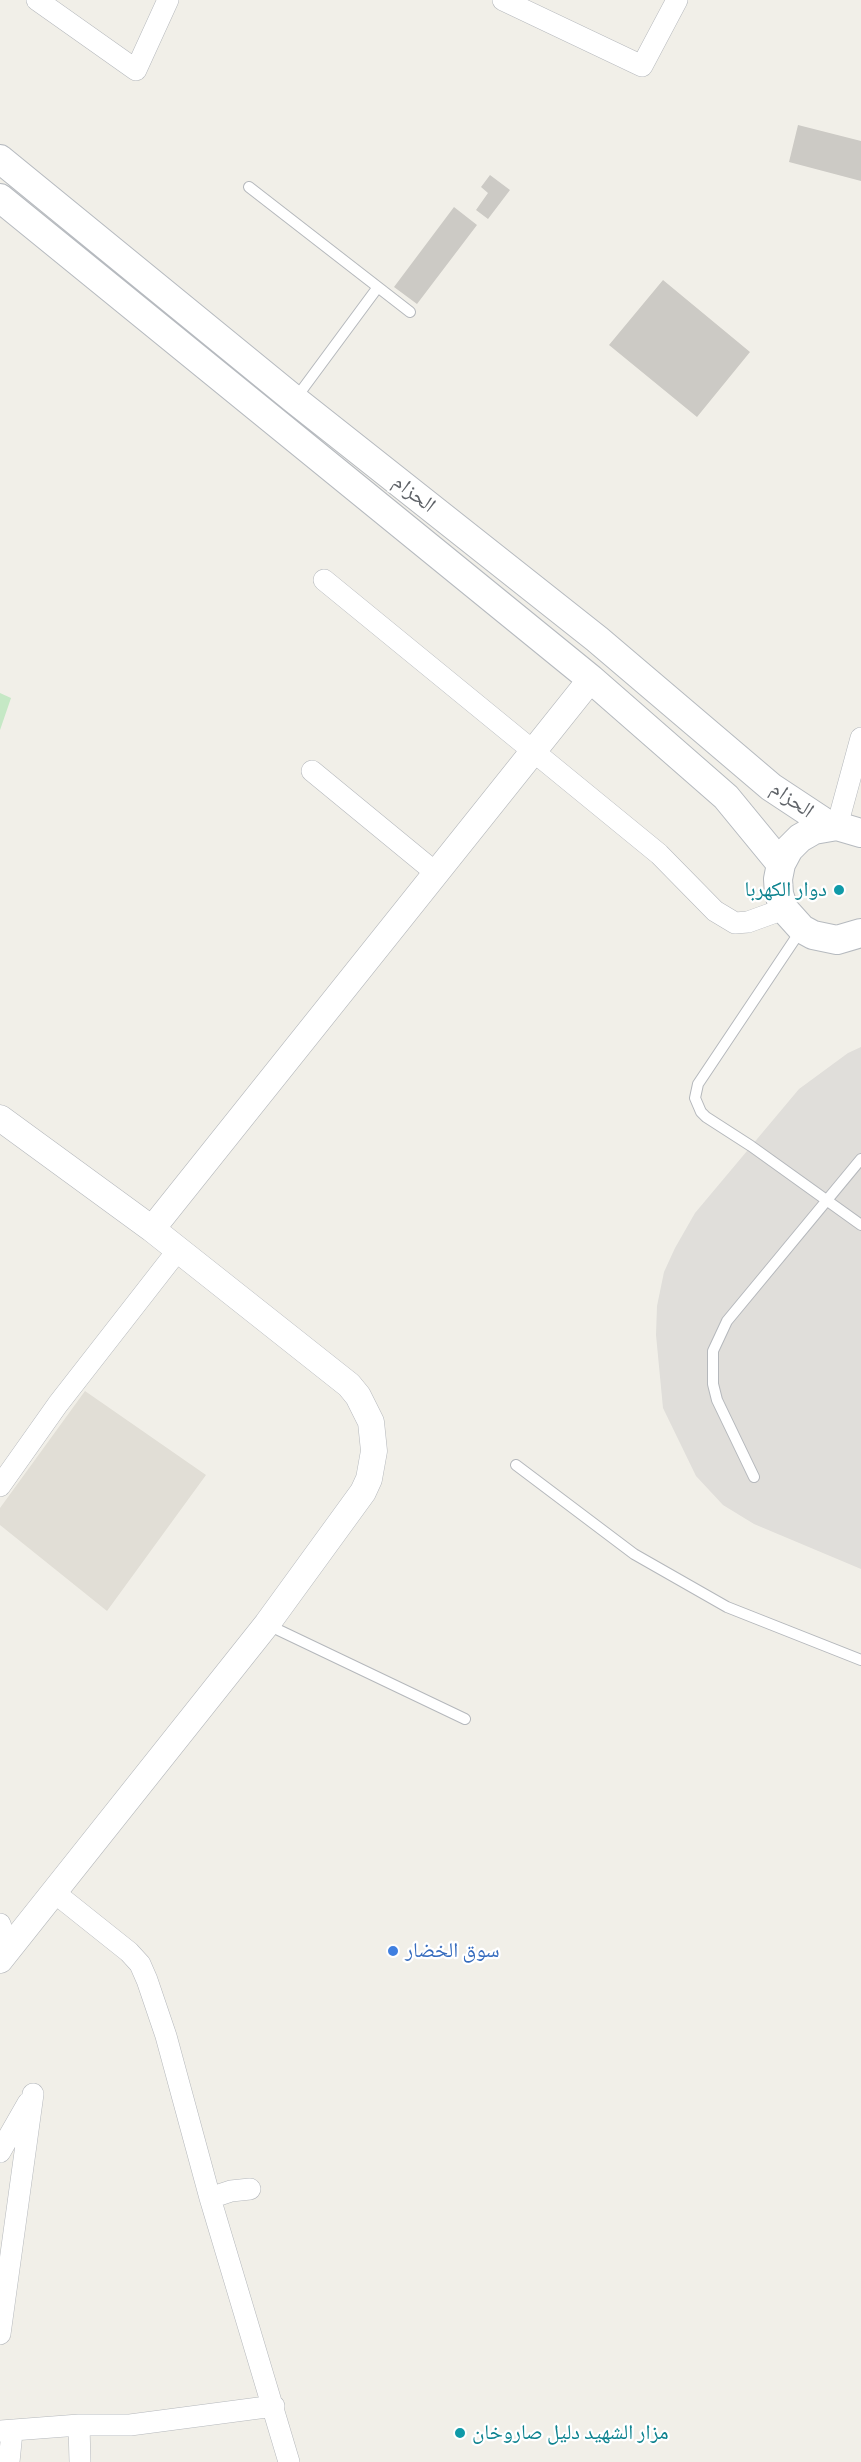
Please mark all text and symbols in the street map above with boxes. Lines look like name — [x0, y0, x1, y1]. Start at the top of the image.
street label: الحزام — [388, 470, 440, 518]
street label: الحزام — [765, 776, 819, 824]
place label: دوار الكهربا — [745, 877, 827, 903]
marker: دوار الكهربا — [832, 883, 846, 897]
place label: سوق الخضار — [405, 1938, 500, 1964]
marker: سوق الخضار — [386, 1944, 400, 1958]
place label: مزار الشهيد دليل صاروخان — [472, 2420, 668, 2446]
marker: مزار الشهيد دليل صاروخان — [453, 2426, 467, 2440]

